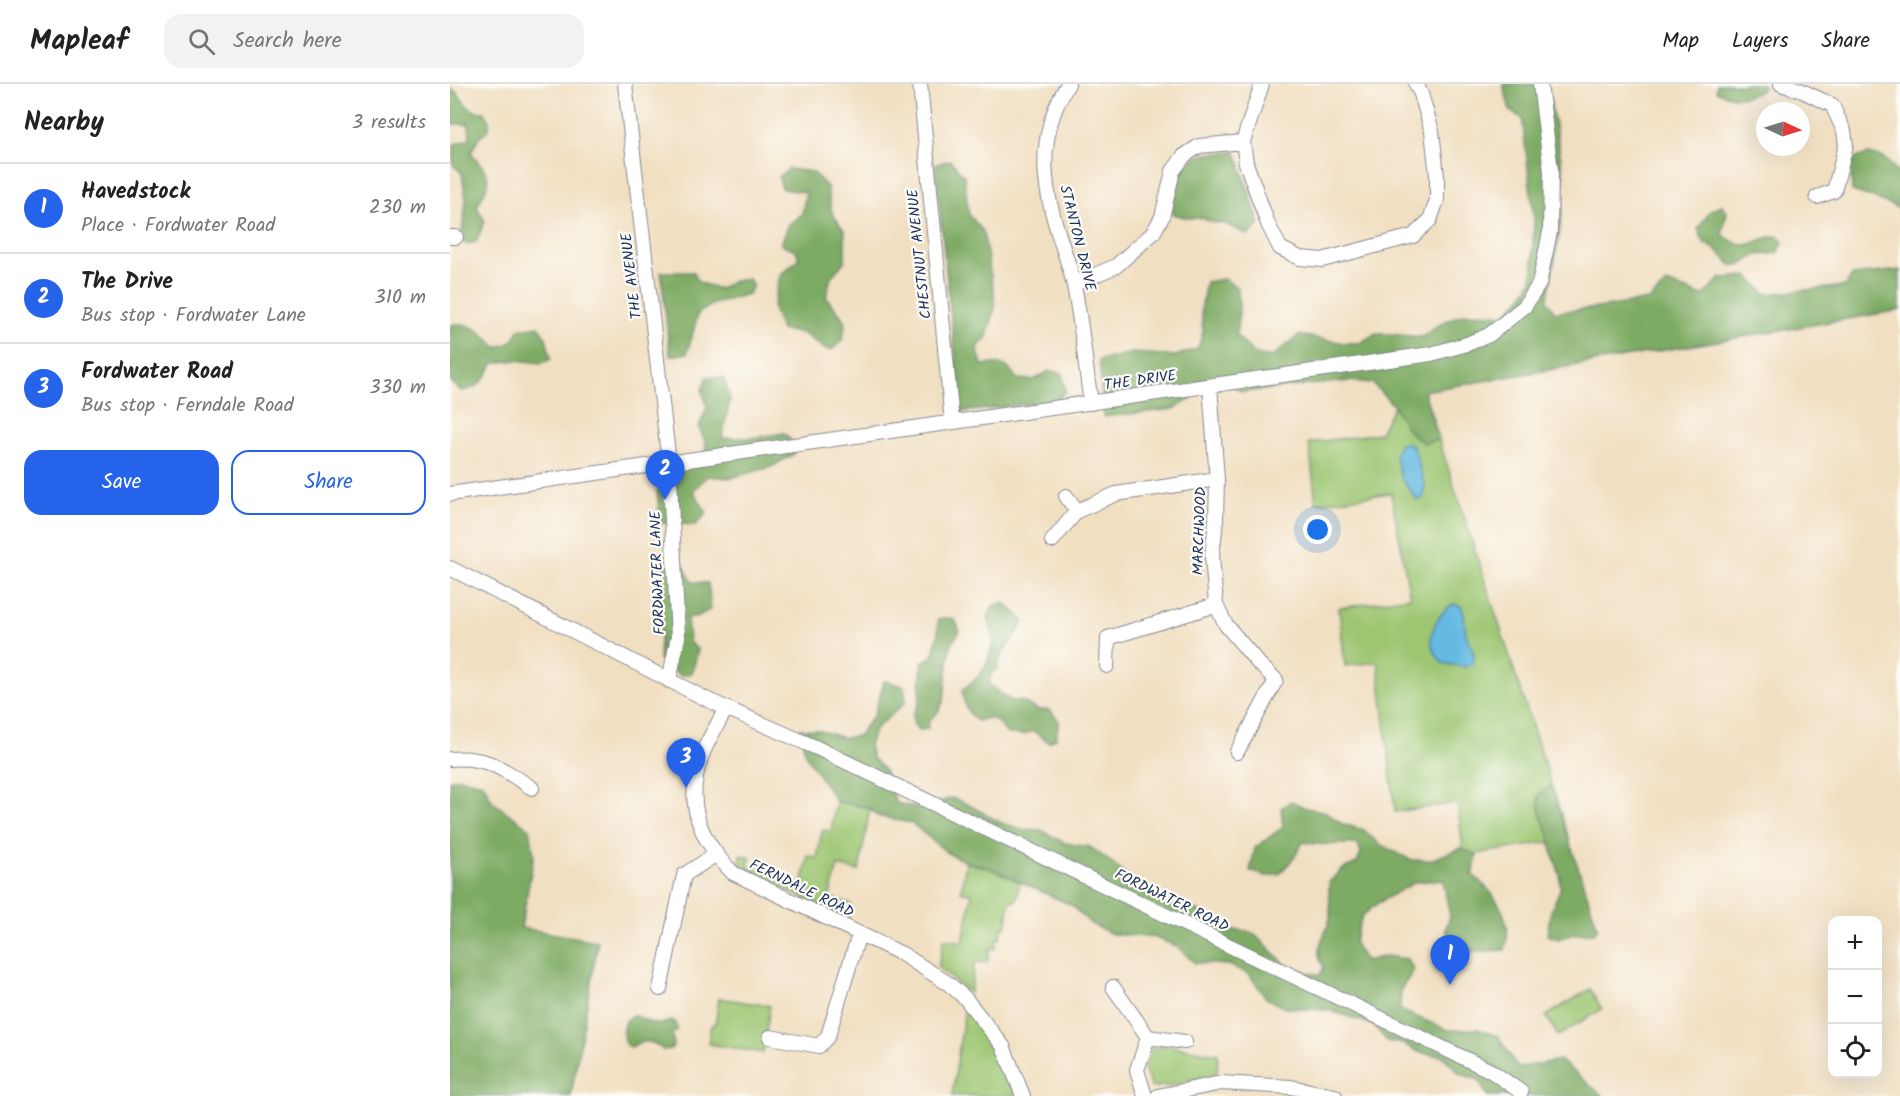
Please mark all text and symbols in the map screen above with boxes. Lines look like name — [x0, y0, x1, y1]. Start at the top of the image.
search box — [164, 14, 584, 68]
text: Mapleaf — [30, 19, 128, 64]
text: Search here — [233, 24, 342, 59]
icon: search — [185, 25, 218, 58]
text: Map — [1662, 25, 1699, 58]
text: Layers — [1732, 25, 1788, 58]
text: Share — [1821, 25, 1870, 58]
text: Nearby — [24, 102, 104, 144]
north arrow — [1756, 102, 1810, 156]
text: 3 results — [352, 107, 426, 139]
text: Havedstock — [81, 175, 190, 210]
street label: STANTON DRIVE — [1052, 183, 1102, 295]
street label: CHESTNUT AVENUE — [901, 186, 939, 320]
text: 1 — [40, 192, 47, 224]
text: 230 m — [369, 192, 426, 224]
text: Place · Fordwater Road — [81, 210, 275, 242]
street label: THE AVENUE — [615, 230, 649, 320]
text: The Drive — [81, 265, 173, 300]
text: 2 — [38, 282, 49, 314]
text: 310 m — [374, 282, 426, 314]
text: Bus stop · Fordwater Lane — [81, 300, 306, 332]
text: Fordwater Road — [81, 355, 233, 390]
street label: THE DRIVE — [1102, 364, 1179, 398]
text: 3 — [38, 372, 49, 404]
text: 330 m — [369, 372, 426, 404]
text: Bus stop · Ferndale Road — [81, 390, 294, 422]
button: Save — [24, 450, 219, 515]
button: Share — [231, 450, 426, 515]
pin: 2 — [646, 450, 684, 500]
street label: MARCHWOOD — [1186, 486, 1214, 576]
street label: FORDWATER LANE — [644, 509, 672, 635]
your location — [1303, 515, 1332, 544]
pin: 3 — [666, 738, 706, 788]
street label: FERNDALE ROAD — [745, 853, 858, 925]
street label: FORDWATER ROAD — [1110, 863, 1233, 939]
map controls — [1828, 916, 1882, 1078]
button: + — [1828, 916, 1882, 970]
pin: 1 — [1430, 936, 1470, 985]
button: − — [1828, 970, 1882, 1024]
button: locate — [1828, 1024, 1882, 1078]

